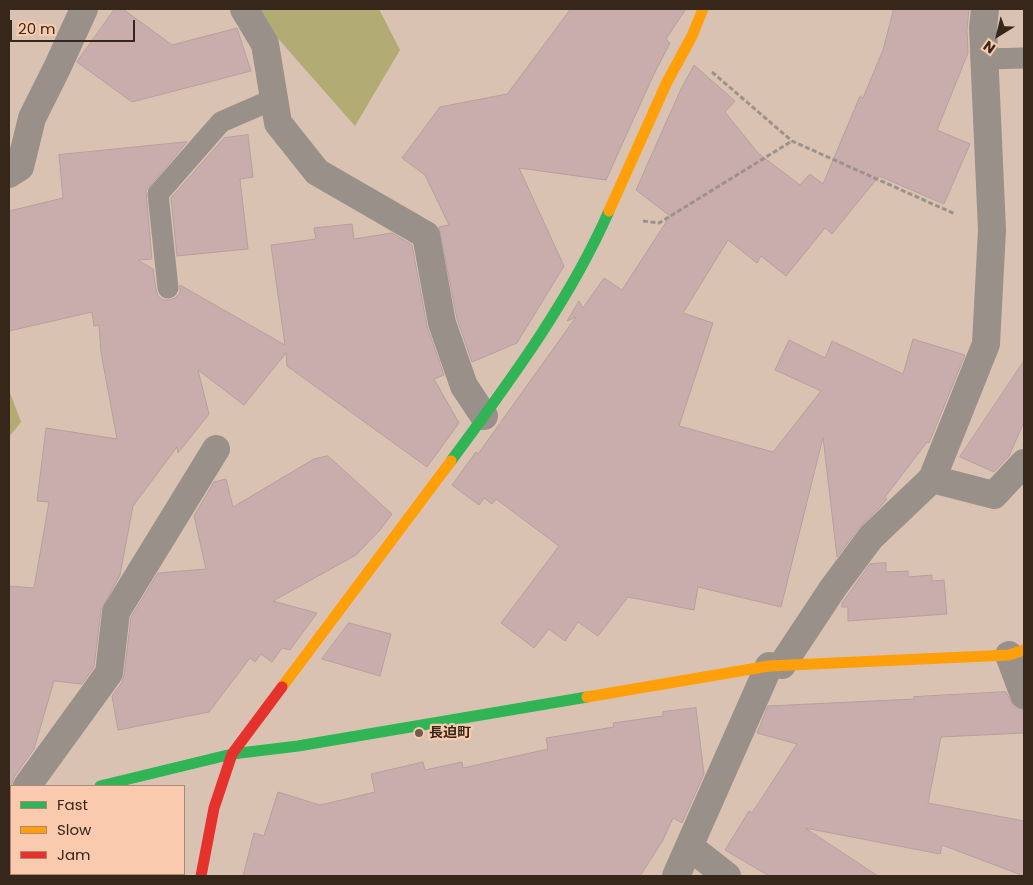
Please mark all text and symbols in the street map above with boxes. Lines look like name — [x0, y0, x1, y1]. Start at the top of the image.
scale bar — [12, 10, 138, 42]
north arrow — [973, 10, 1023, 60]
text: 20 m — [18, 18, 56, 39]
text: N — [979, 36, 999, 58]
place label: 長迫町 — [429, 725, 471, 741]
marker: 長迫町 — [413, 727, 425, 739]
legend — [10, 785, 185, 875]
text: Fast — [57, 794, 88, 815]
text: Slow — [57, 819, 91, 840]
text: Jam — [57, 844, 91, 865]

